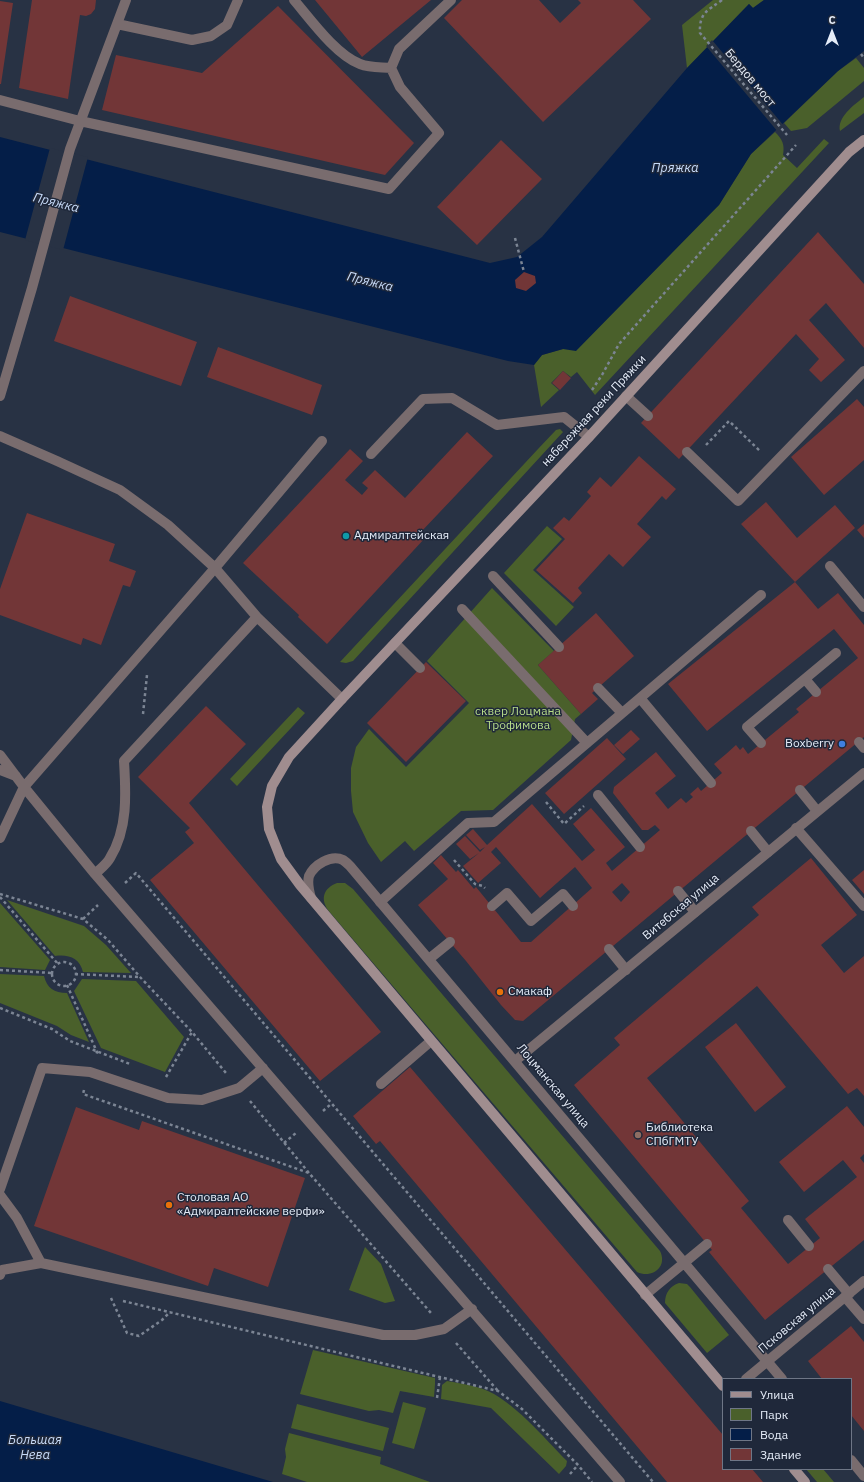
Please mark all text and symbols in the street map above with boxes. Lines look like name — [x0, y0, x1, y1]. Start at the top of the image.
north arrow — [812, 12, 852, 52]
text: С — [828, 13, 836, 27]
street label: Бердов мост — [722, 46, 778, 110]
water label: Пряжка — [651, 160, 699, 176]
water label: Пряжка — [31, 190, 81, 216]
water label: Пряжка — [345, 269, 395, 295]
street label: набережная реки Пряжки — [539, 352, 649, 470]
place label: Адмиралтейская — [354, 529, 449, 543]
marker: Адмиралтейская — [341, 531, 351, 541]
park label: сквер Лоцмана Трофимова — [475, 705, 561, 733]
place label: Boxberry — [785, 737, 834, 751]
marker: Boxberry — [837, 739, 847, 749]
street label: Витебская улица — [640, 871, 722, 943]
place label: Смакаф — [508, 985, 552, 999]
marker: Смакаф — [495, 987, 505, 997]
street label: Лоцманская улица — [514, 1041, 592, 1131]
place label: Библиотека СПбГМТУ — [646, 1121, 713, 1149]
marker: Библиотека СПбГМТУ — [633, 1130, 643, 1140]
place label: Столовая АО «Адмиралтейские верфи» — [177, 1191, 325, 1219]
marker: Столовая АО «Адмиралтейские верфи» — [164, 1200, 174, 1210]
street label: Псковская улица — [756, 1284, 838, 1356]
legend — [722, 1378, 852, 1470]
text: Улица — [760, 1387, 794, 1402]
text: Парк — [760, 1407, 788, 1422]
text: Вода — [760, 1427, 788, 1442]
water label: Большая Нева — [8, 1432, 62, 1463]
text: Здание — [760, 1447, 801, 1462]

